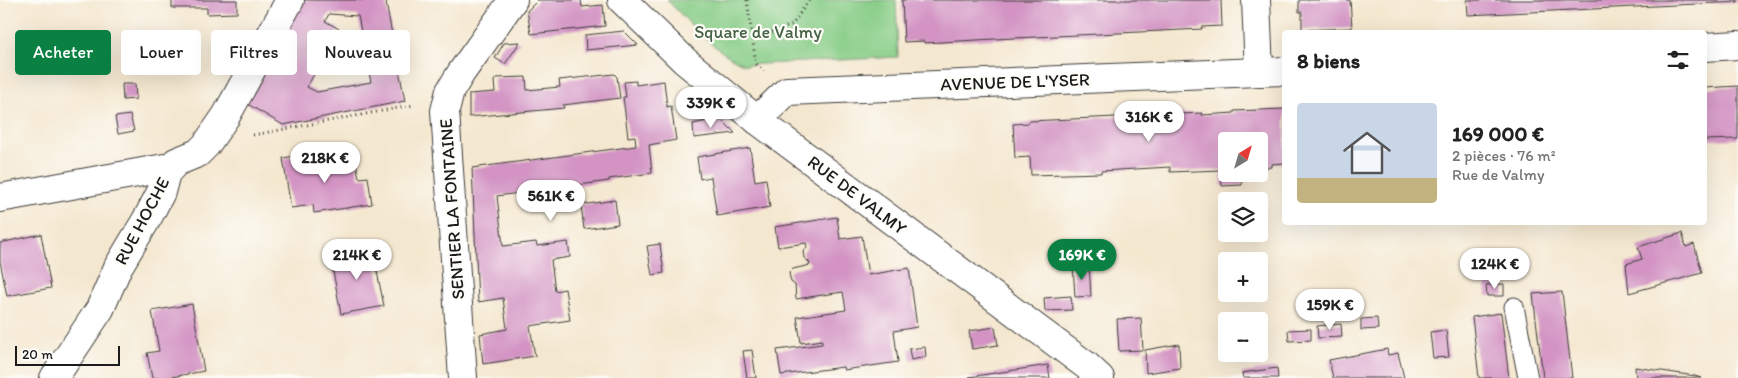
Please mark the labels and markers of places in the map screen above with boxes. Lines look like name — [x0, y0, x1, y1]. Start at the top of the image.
pin: 339K € — [670, 86, 752, 129]
pin: 316K € — [1108, 100, 1190, 143]
pin: 218K € — [284, 142, 366, 184]
pin: 561K € — [510, 180, 592, 222]
pin: 214K € — [316, 238, 398, 281]
pin: 169K € — [1041, 238, 1123, 281]
pin: 124K € — [1454, 248, 1536, 290]
pin: 159K € — [1289, 288, 1371, 331]

